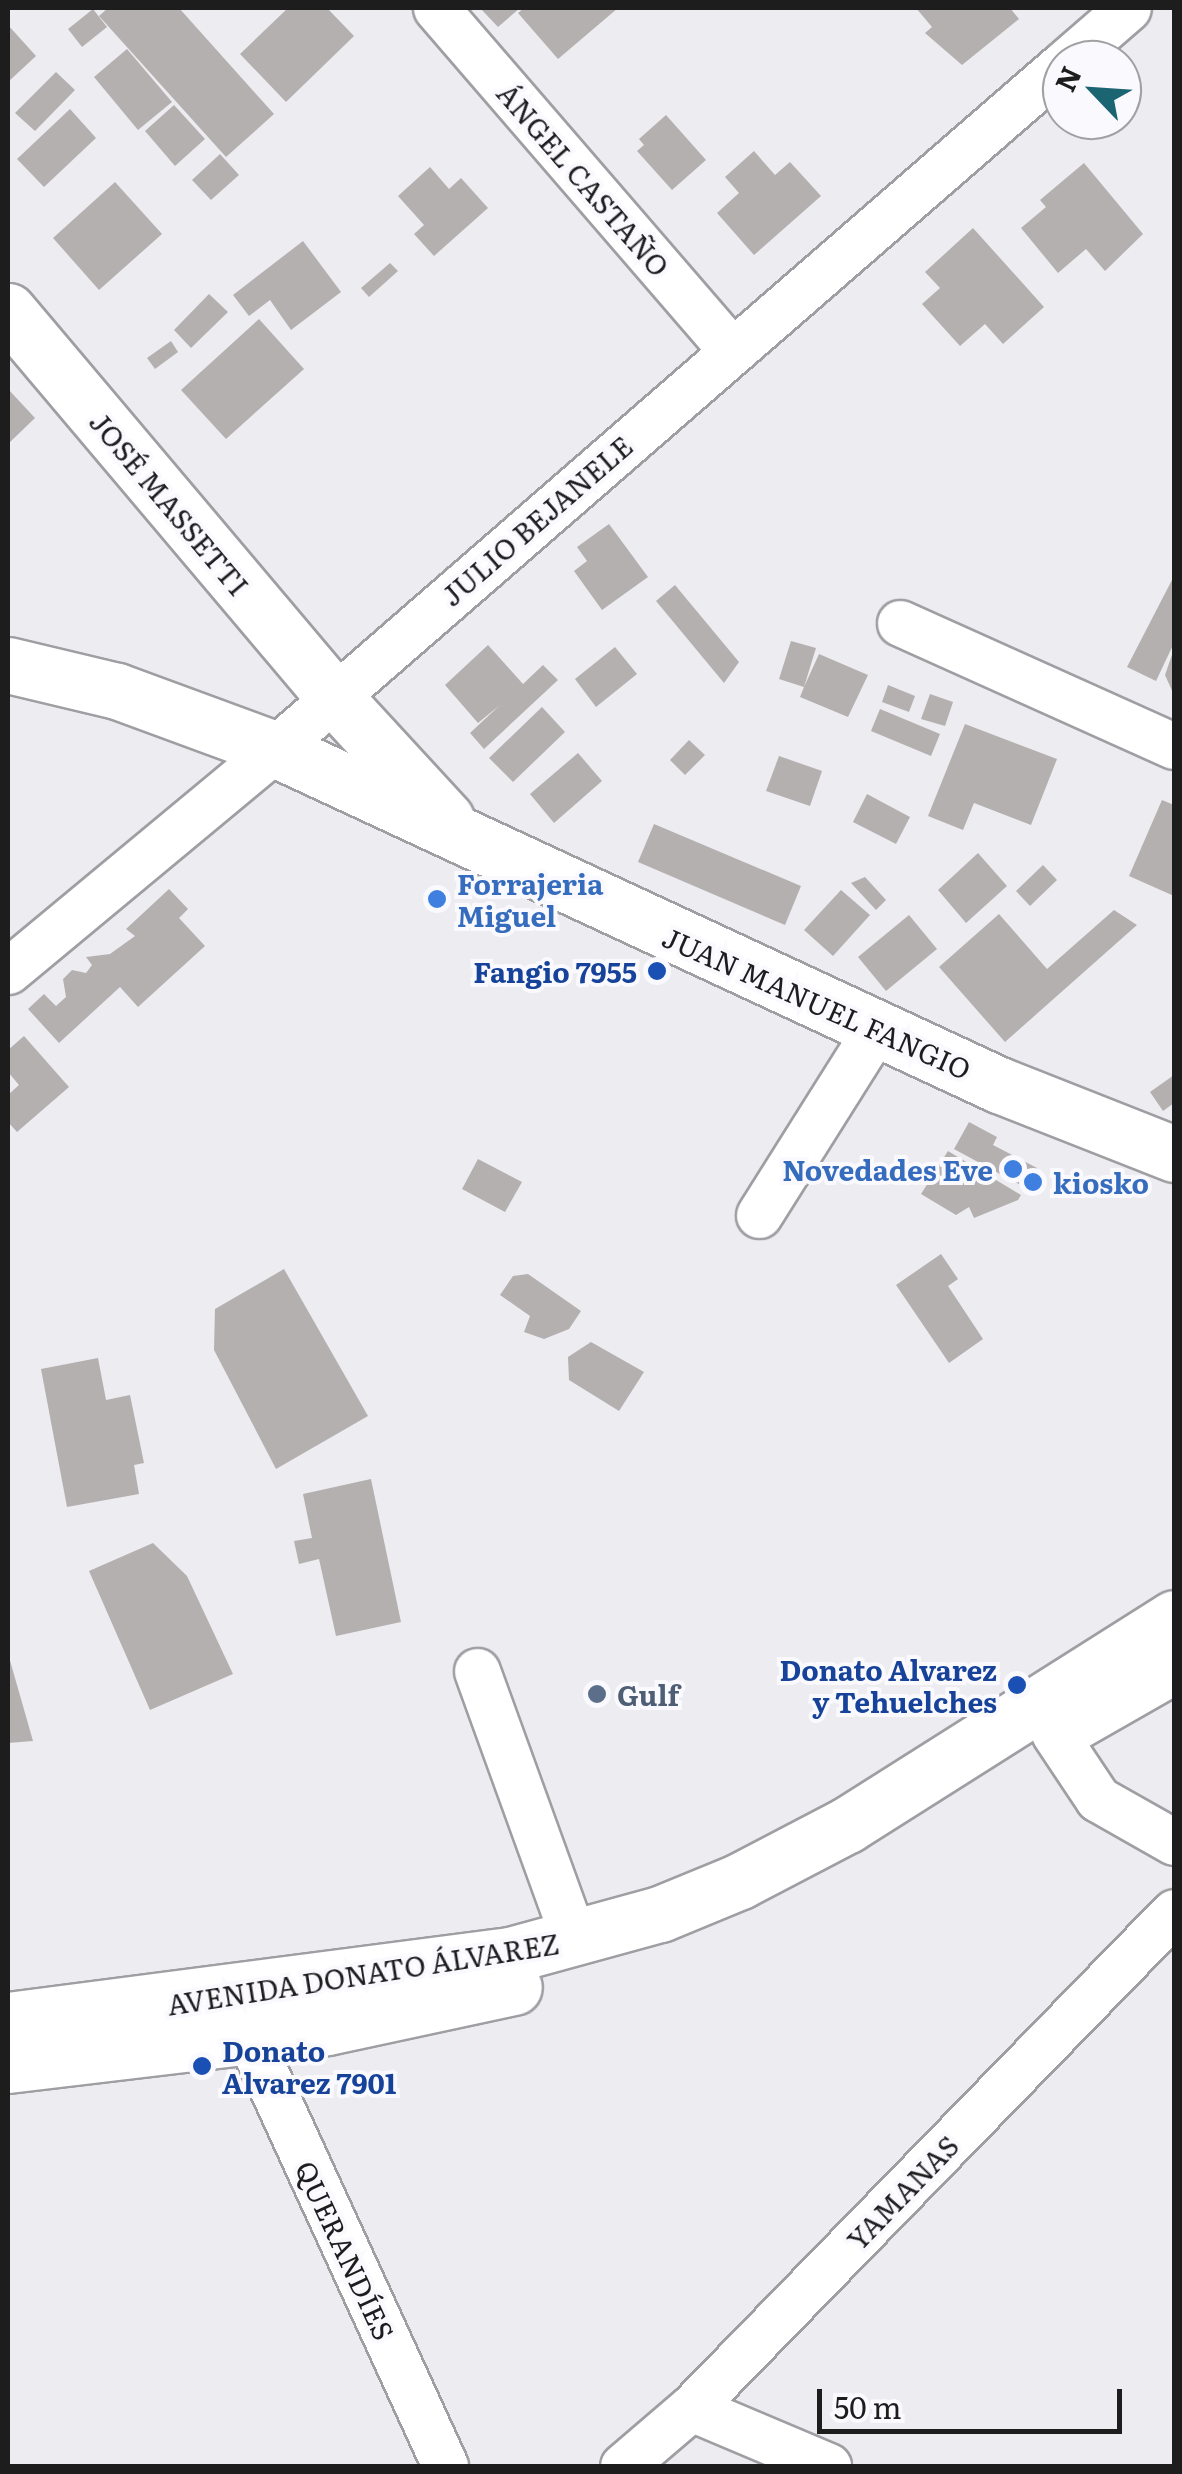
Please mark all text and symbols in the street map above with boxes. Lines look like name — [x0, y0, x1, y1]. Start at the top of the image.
north arrow — [1042, 40, 1142, 140]
text: N — [1043, 59, 1091, 98]
street label: ÁNGEL CASTAÑO — [491, 76, 677, 282]
street label: JOSÉ MASSETTI — [84, 404, 256, 602]
street label: JULIO BEJANELE — [434, 428, 638, 612]
place label: Forrajeria Miguel — [457, 866, 603, 932]
marker: Forrajeria Miguel — [426, 888, 448, 910]
street label: JUAN MANUEL FANGIO — [658, 919, 976, 1085]
place label: Fangio 7955 — [473, 954, 637, 988]
marker: Fangio 7955 — [646, 960, 668, 982]
place label: Novedades Eve — [782, 1152, 993, 1186]
marker: Novedades Eve — [1002, 1158, 1024, 1180]
place label: kiosko — [1053, 1165, 1149, 1199]
marker: kiosko — [1022, 1171, 1044, 1193]
place label: Donato Alvarez y Tehuelches — [779, 1652, 997, 1718]
marker: Donato Alvarez y Tehuelches — [1006, 1674, 1028, 1696]
place label: Gulf — [617, 1677, 680, 1711]
marker: Gulf — [586, 1683, 608, 1705]
street label: AVENIDA DONATO ÁLVAREZ — [164, 1925, 562, 2021]
place label: Donato Alvarez 7901 — [222, 2033, 396, 2099]
marker: Donato Alvarez 7901 — [191, 2055, 213, 2077]
street label: YAMANAS — [839, 2128, 965, 2256]
street label: QUERANDÍES — [290, 2155, 402, 2345]
scale bar — [822, 2369, 1127, 2431]
text: 50 m — [834, 2384, 902, 2428]

